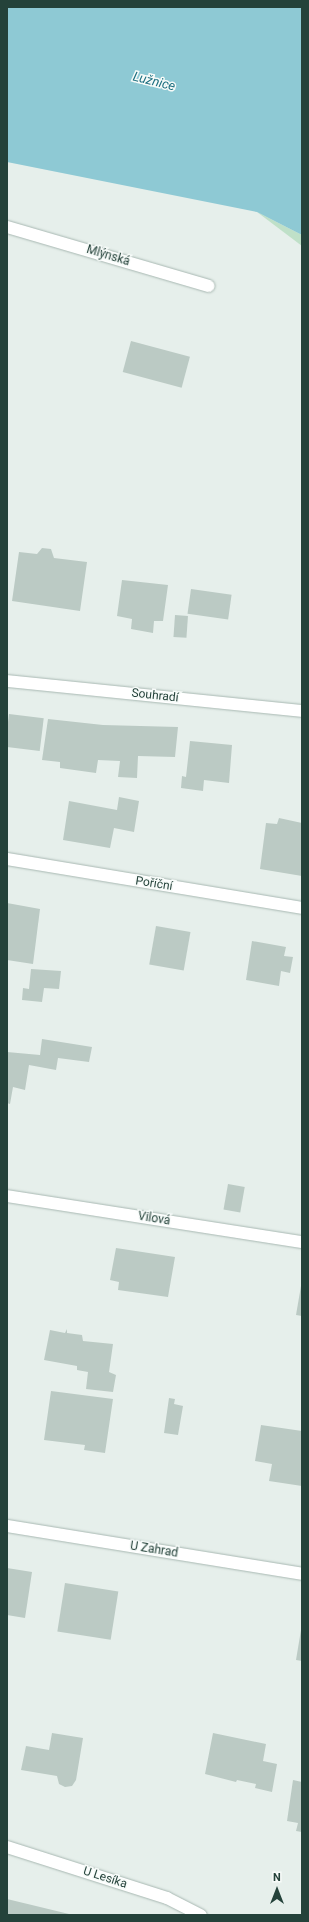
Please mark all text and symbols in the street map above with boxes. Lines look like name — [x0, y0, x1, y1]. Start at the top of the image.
water label: Lužnice — [131, 69, 177, 95]
street label: Mlýnská — [85, 243, 131, 269]
street label: Souhradí — [131, 686, 179, 706]
street label: Poříční — [134, 874, 174, 894]
street label: Vilová — [137, 1209, 171, 1229]
street label: U Zahrad — [129, 1539, 179, 1561]
street label: U Lesíka — [81, 1864, 129, 1892]
north arrow — [257, 1870, 297, 1910]
text: N — [273, 1871, 281, 1884]

